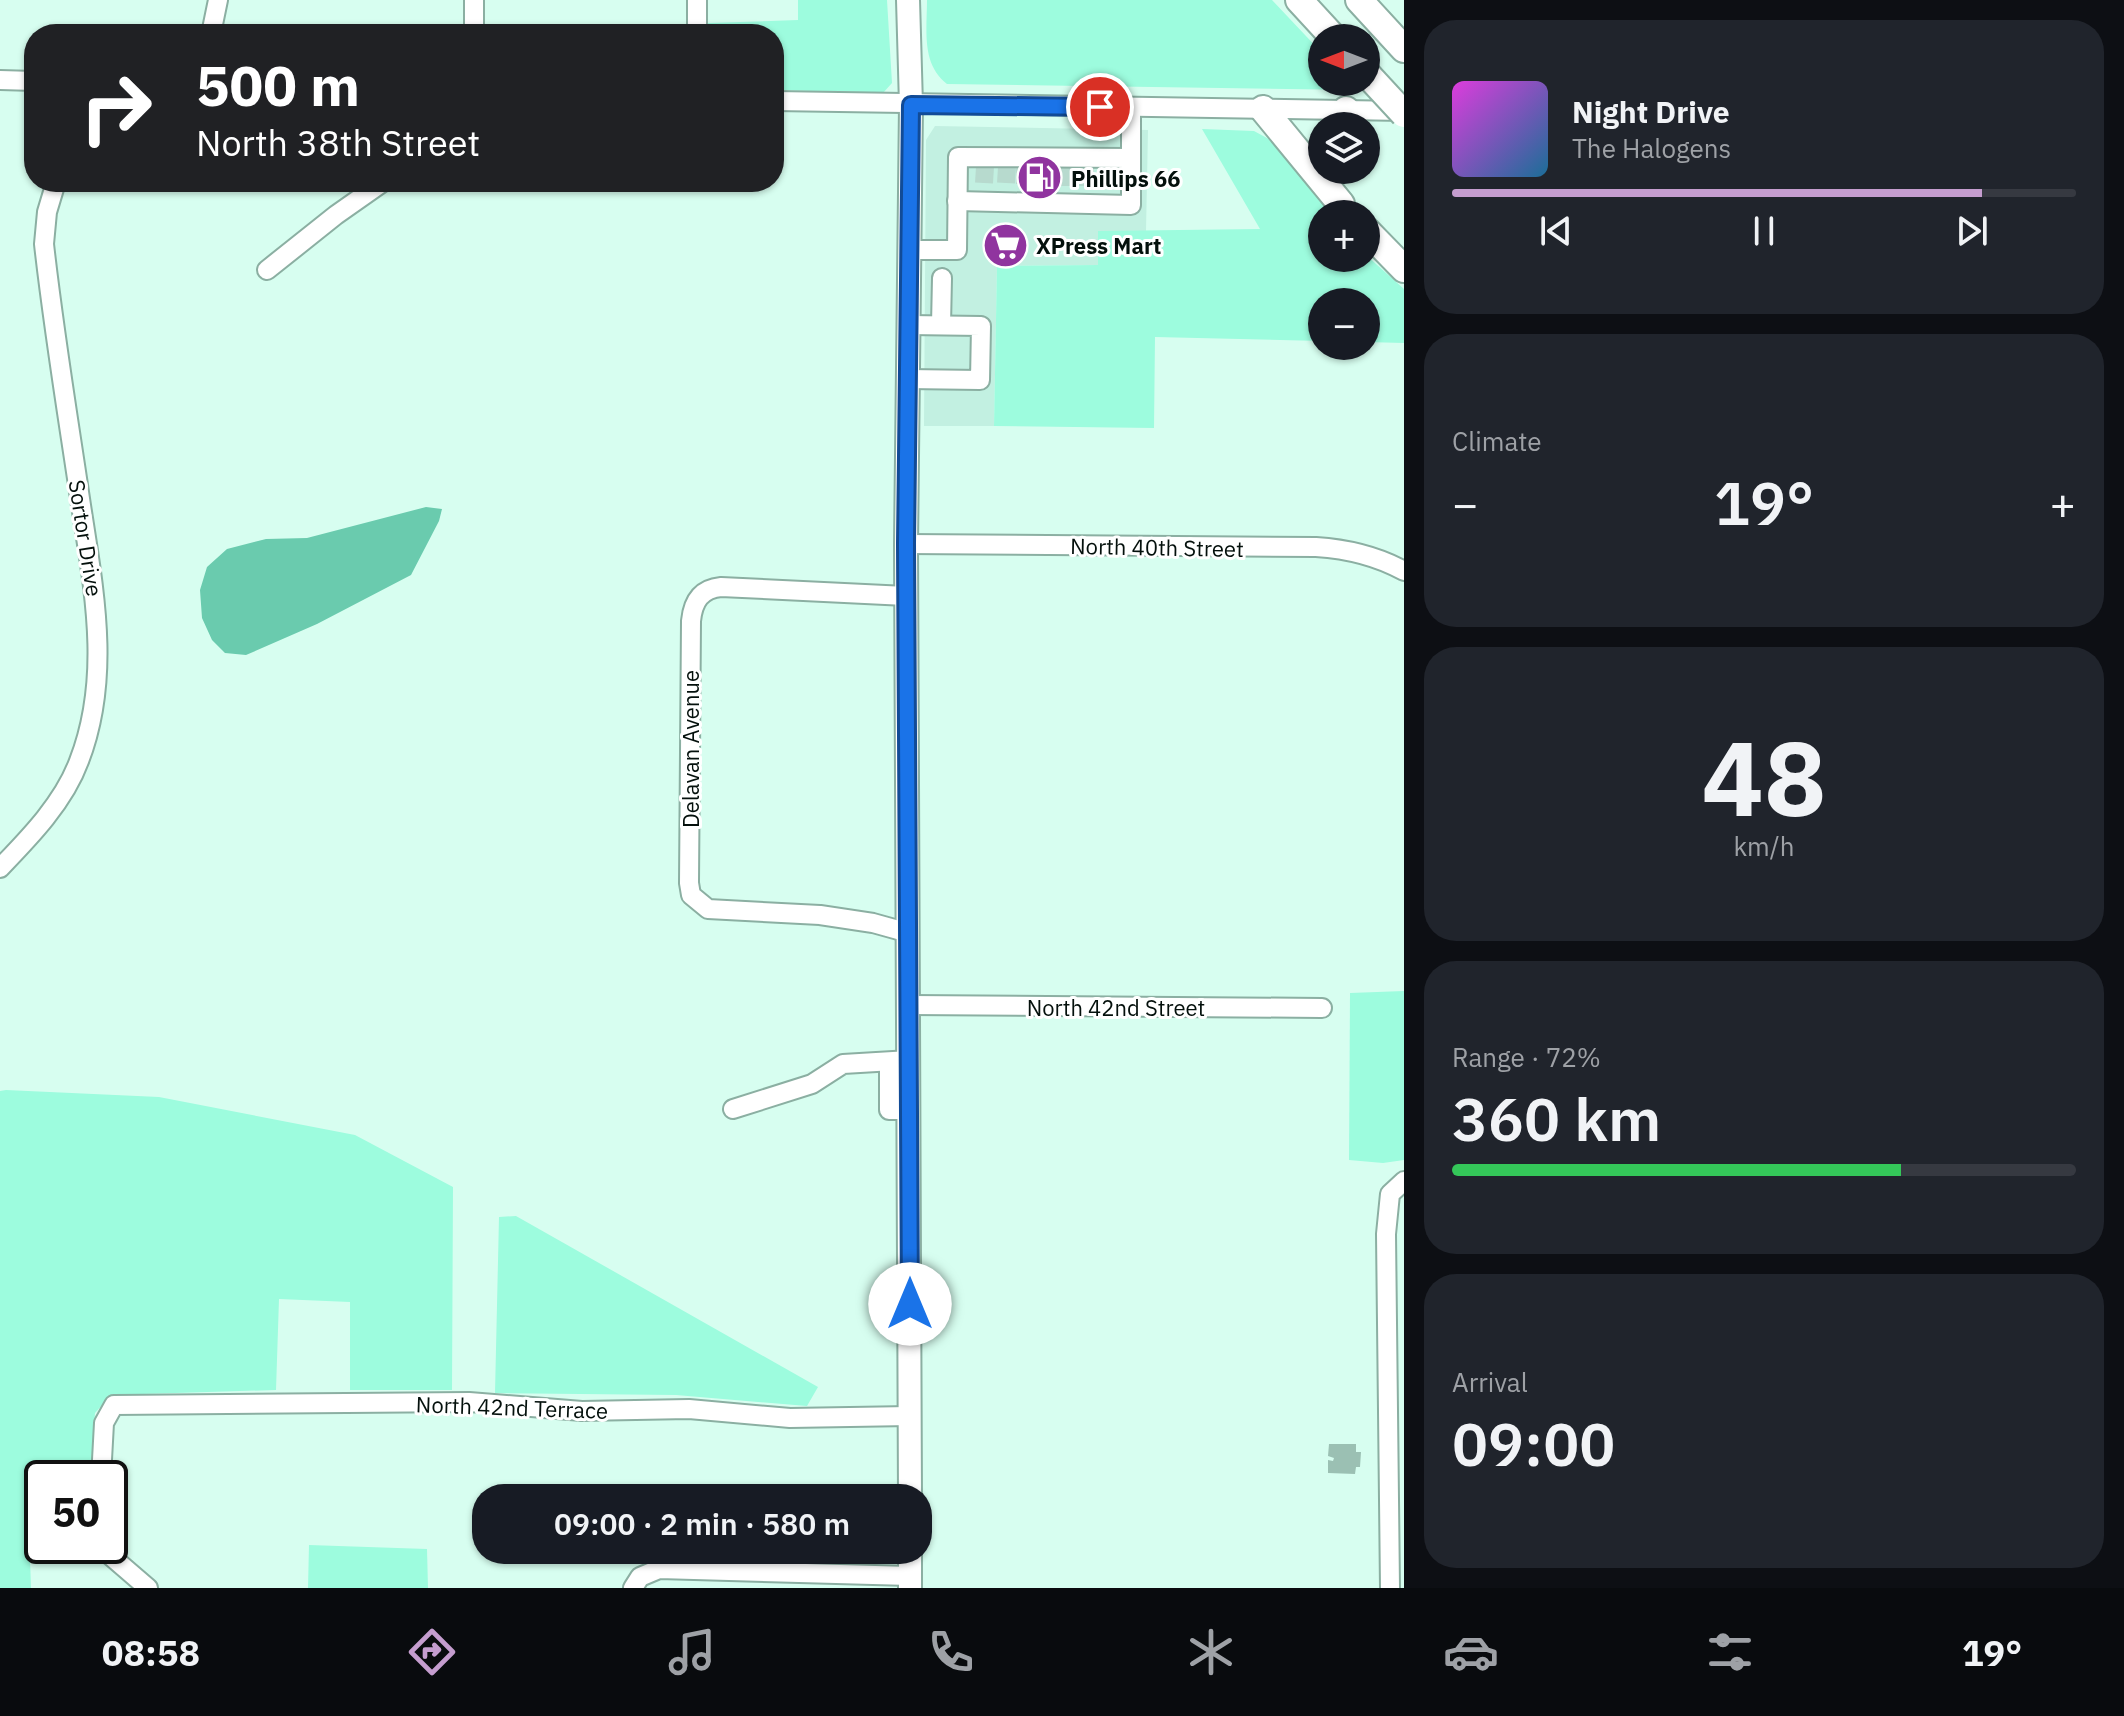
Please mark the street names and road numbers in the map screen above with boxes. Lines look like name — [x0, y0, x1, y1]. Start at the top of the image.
street label: Sortor Drive — [62, 478, 110, 598]
street label: North 40th Street — [1070, 531, 1244, 563]
street label: Delavan Avenue — [676, 670, 705, 828]
street label: North 42nd Street — [1027, 993, 1205, 1022]
street label: North 42nd Terrace — [415, 1389, 609, 1425]

